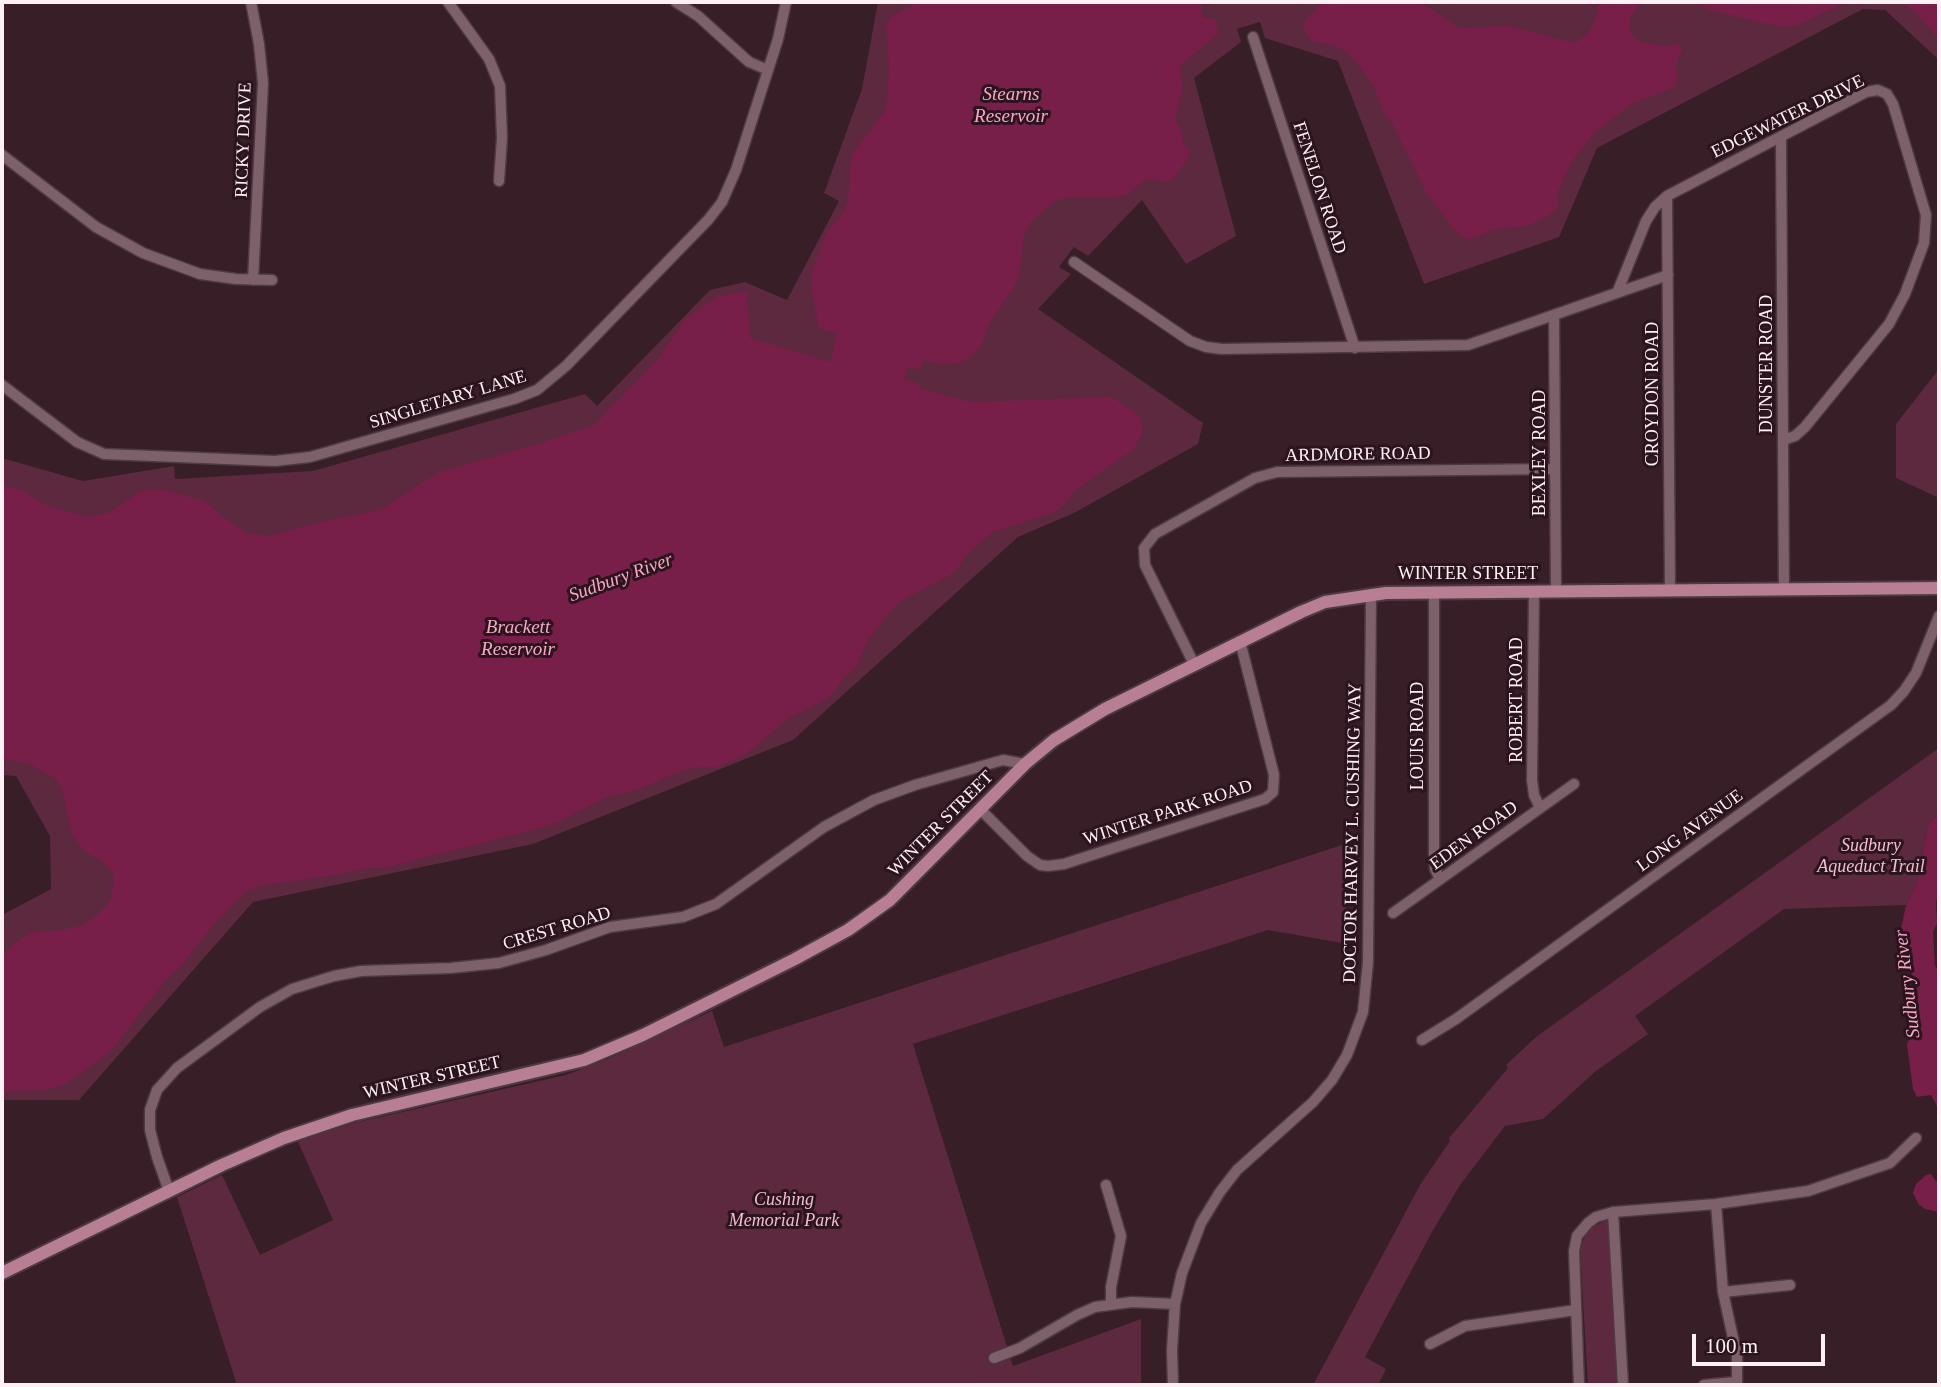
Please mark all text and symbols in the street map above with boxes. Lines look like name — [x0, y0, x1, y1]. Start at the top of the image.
street label: EDGEWATER DRIVE — [1708, 71, 1868, 163]
street label: RICKY DRIVE — [231, 82, 257, 198]
water label: Stearns Reservoir — [974, 84, 1048, 128]
street label: FENELON ROAD — [1287, 119, 1351, 257]
street label: DUNSTER ROAD — [1756, 295, 1778, 433]
street label: CROYDON ROAD — [1642, 322, 1664, 466]
street label: SINGLETARY LANE — [367, 366, 529, 434]
street label: BEXLEY ROAD — [1529, 390, 1551, 516]
street label: ARDMORE ROAD — [1285, 443, 1431, 467]
water label: Sudbury River — [566, 549, 676, 607]
street label: WINTER STREET — [1398, 563, 1538, 585]
water label: Brackett Reservoir — [481, 617, 555, 661]
street label: ROBERT ROAD — [1506, 637, 1528, 763]
street label: LOUIS ROAD — [1407, 682, 1429, 790]
street label: DOCTOR HARVEY L. CUSHING WAY — [1340, 683, 1366, 983]
street label: WINTER STREET — [884, 767, 998, 881]
street label: WINTER PARK ROAD — [1081, 775, 1255, 851]
street label: LONG AVENUE — [1633, 785, 1747, 877]
street label: EDEN ROAD — [1426, 797, 1522, 875]
park label: Sudbury Aqueduct Trail — [1817, 835, 1925, 878]
street label: CREST ROAD — [501, 902, 613, 956]
water label: Sudbury River — [1890, 928, 1926, 1040]
street label: WINTER STREET — [361, 1052, 503, 1104]
park label: Cushing Memorial Park — [729, 1189, 839, 1232]
scale bar — [1696, 1320, 1829, 1364]
text: 100 m — [1705, 1334, 1758, 1358]

